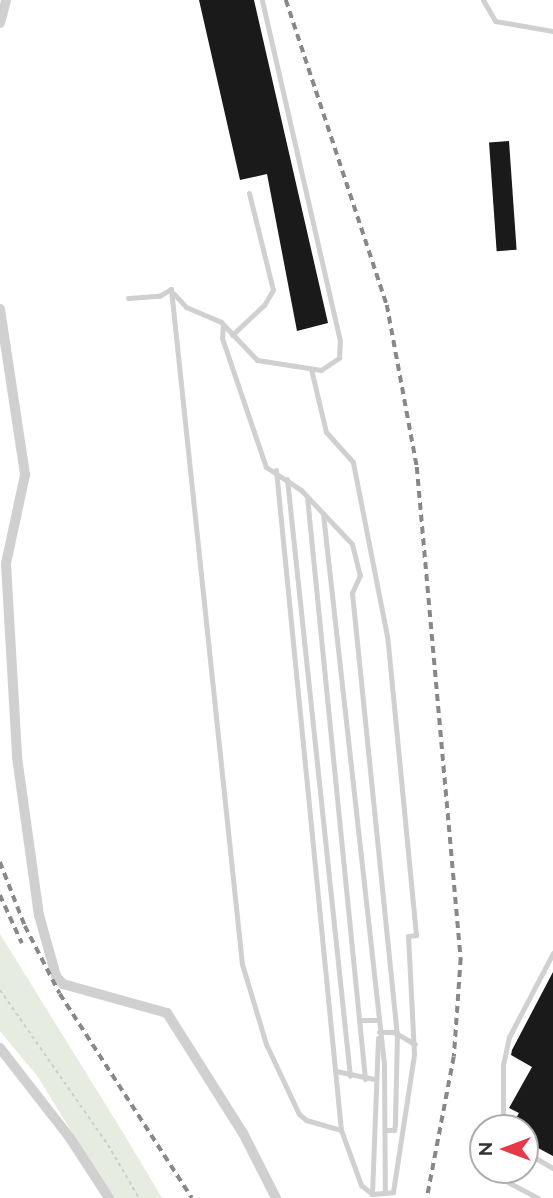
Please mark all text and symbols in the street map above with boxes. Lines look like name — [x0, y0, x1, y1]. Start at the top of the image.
north arrow — [469, 1114, 539, 1184]
text: N — [474, 1142, 496, 1156]

